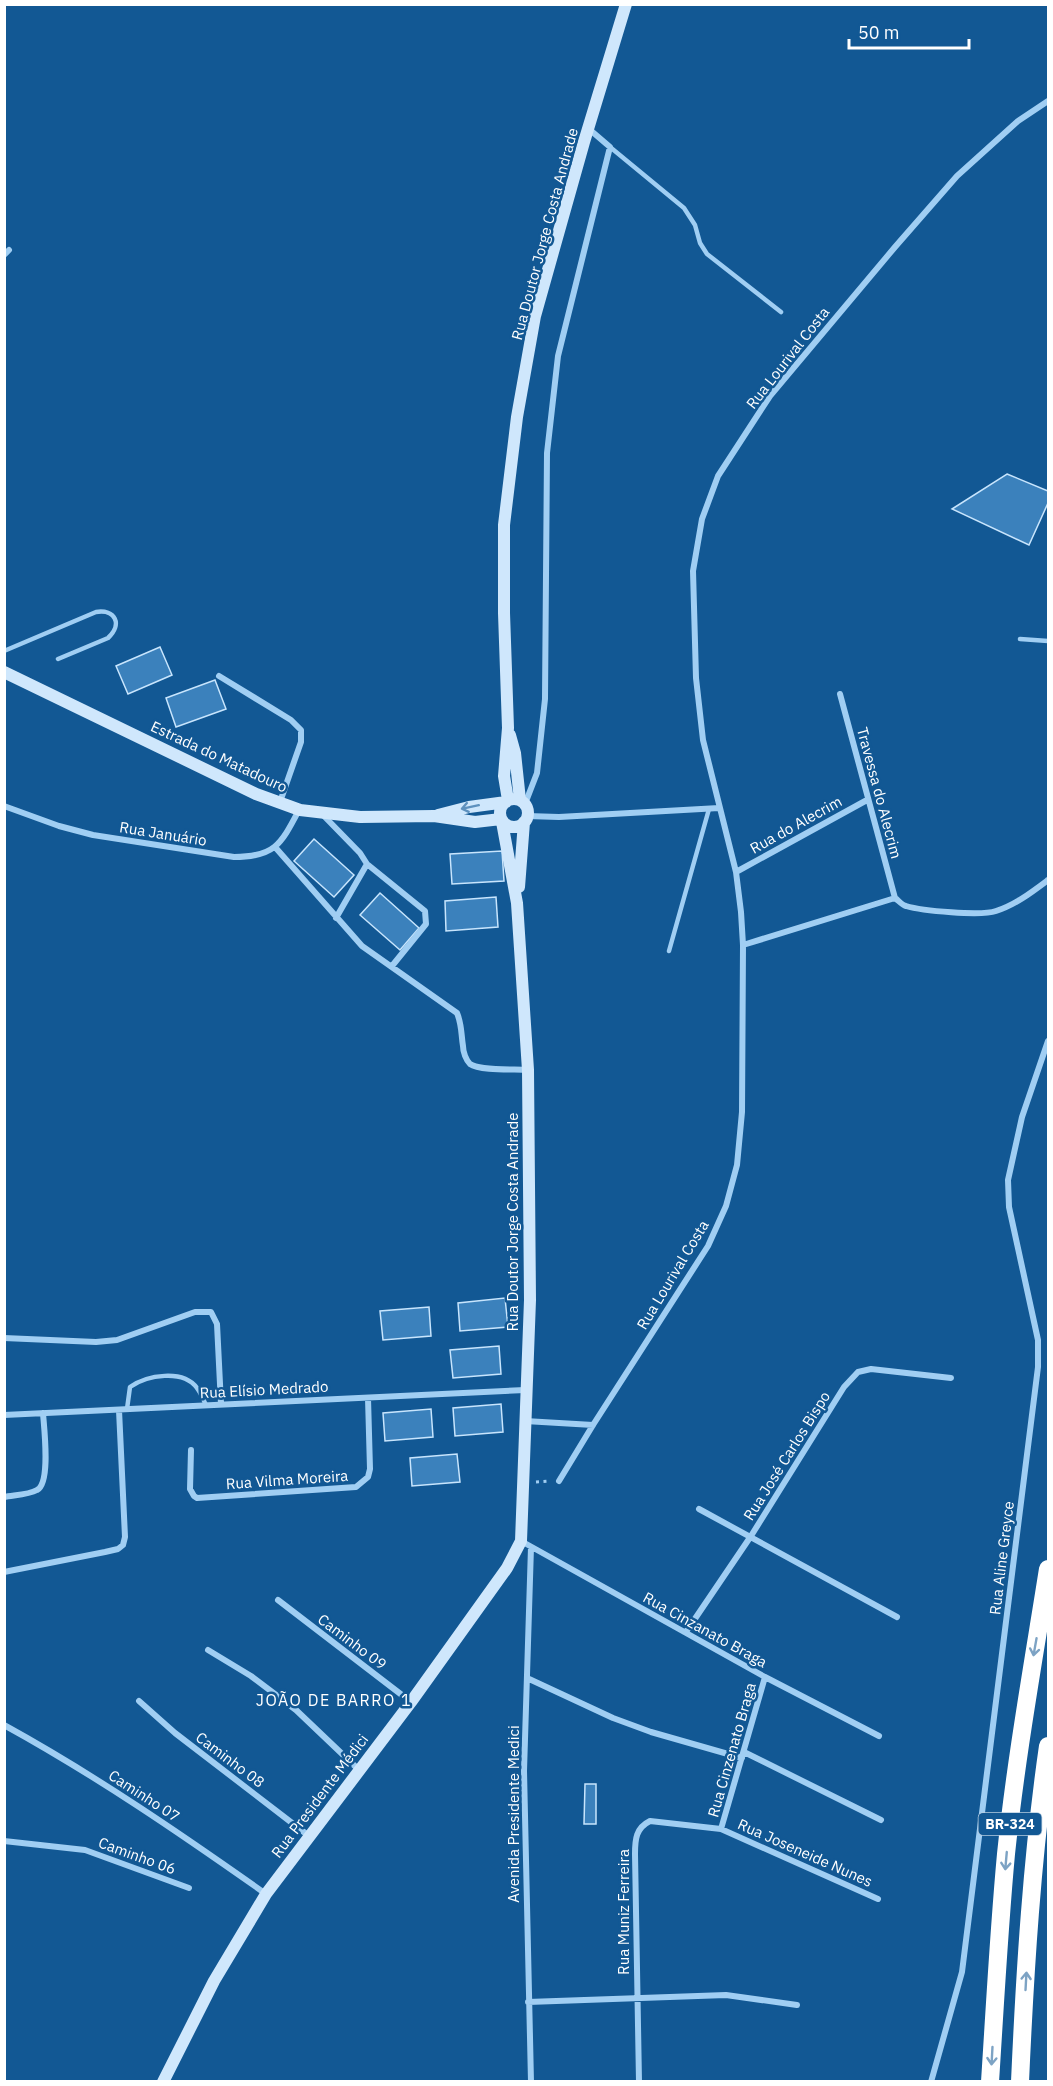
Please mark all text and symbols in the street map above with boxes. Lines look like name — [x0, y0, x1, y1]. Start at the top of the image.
scale bar — [849, 12, 969, 50]
text: 50 m — [858, 21, 900, 44]
street label: Rua Doutor Jorge Costa Andrade — [507, 126, 582, 342]
street label: Rua Lourival Costa — [742, 303, 833, 413]
street label: Estrada do Matadouro — [148, 717, 291, 797]
street label: Travessa do Alecrim — [853, 725, 906, 861]
street label: Rua do Alecrim — [746, 791, 845, 858]
one-way arrow — [460, 802, 480, 813]
street label: Rua Januário — [118, 817, 208, 850]
street label: Rua Doutor Jorge Costa Andrade — [503, 1112, 522, 1332]
street label: Rua Lourival Costa — [632, 1217, 713, 1333]
street label: Rua Elísio Medrado — [199, 1377, 329, 1402]
street label: Rua José Carlos Bispo — [739, 1388, 834, 1524]
street label: Rua Vilma Moreira — [225, 1466, 349, 1493]
street label: Rua Aline Greyce — [985, 1500, 1018, 1616]
street label: Rua Cinzanato Braga — [640, 1588, 771, 1672]
street label: Caminho 09 — [314, 1610, 390, 1674]
one-way arrow — [1030, 1637, 1041, 1657]
street label: Rua Cinzenato Braga — [703, 1680, 760, 1819]
district label: JOÃO DE BARRO 1 — [256, 1690, 412, 1710]
street label: Avenida Presidente Medici — [504, 1725, 523, 1903]
street label: Caminho 08 — [192, 1728, 268, 1792]
street label: Rua Presidente Médici — [267, 1730, 372, 1861]
street label: Caminho 07 — [105, 1766, 183, 1826]
road number: BR-324 — [978, 1813, 1042, 1835]
street label: Rua Joseneide Nunes — [735, 1814, 875, 1891]
street label: Caminho 06 — [96, 1833, 179, 1878]
street label: Rua Muniz Ferreira — [614, 1849, 633, 1975]
one-way arrow — [1000, 1851, 1011, 1871]
one-way arrow — [1020, 1972, 1031, 1992]
one-way arrow — [986, 2045, 997, 2065]

